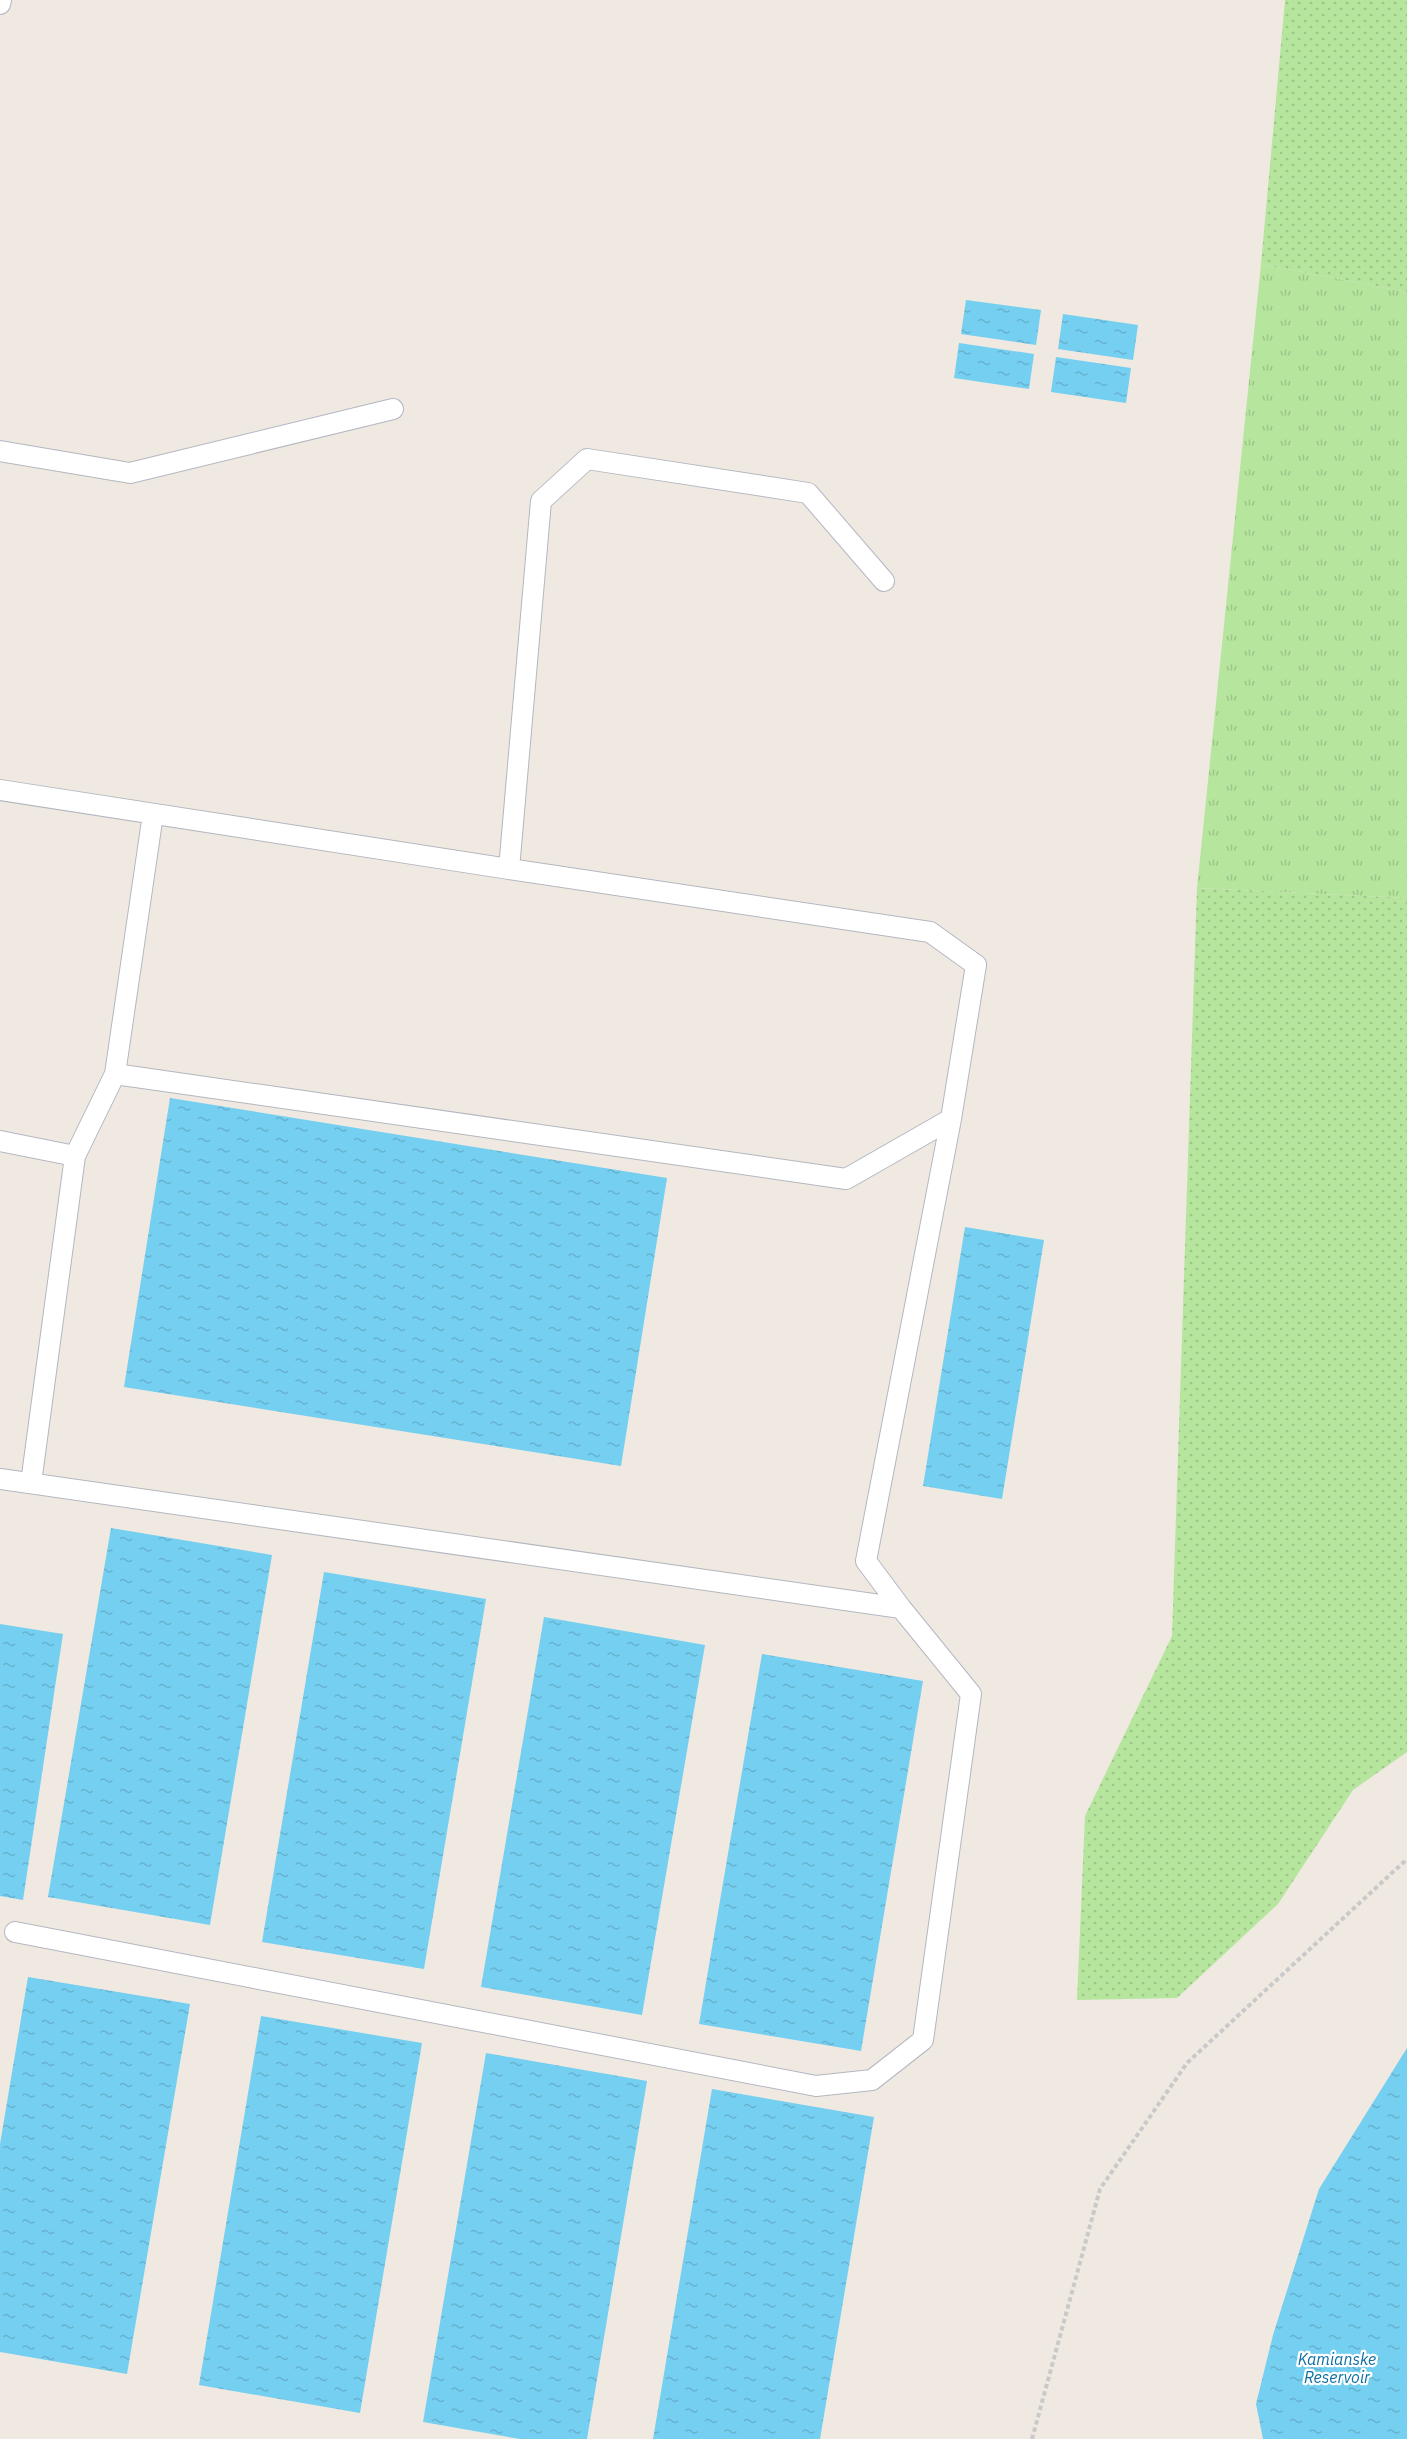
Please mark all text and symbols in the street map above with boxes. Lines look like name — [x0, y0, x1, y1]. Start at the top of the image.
water label: Kamianske Reservoir — [1298, 2349, 1376, 2387]

